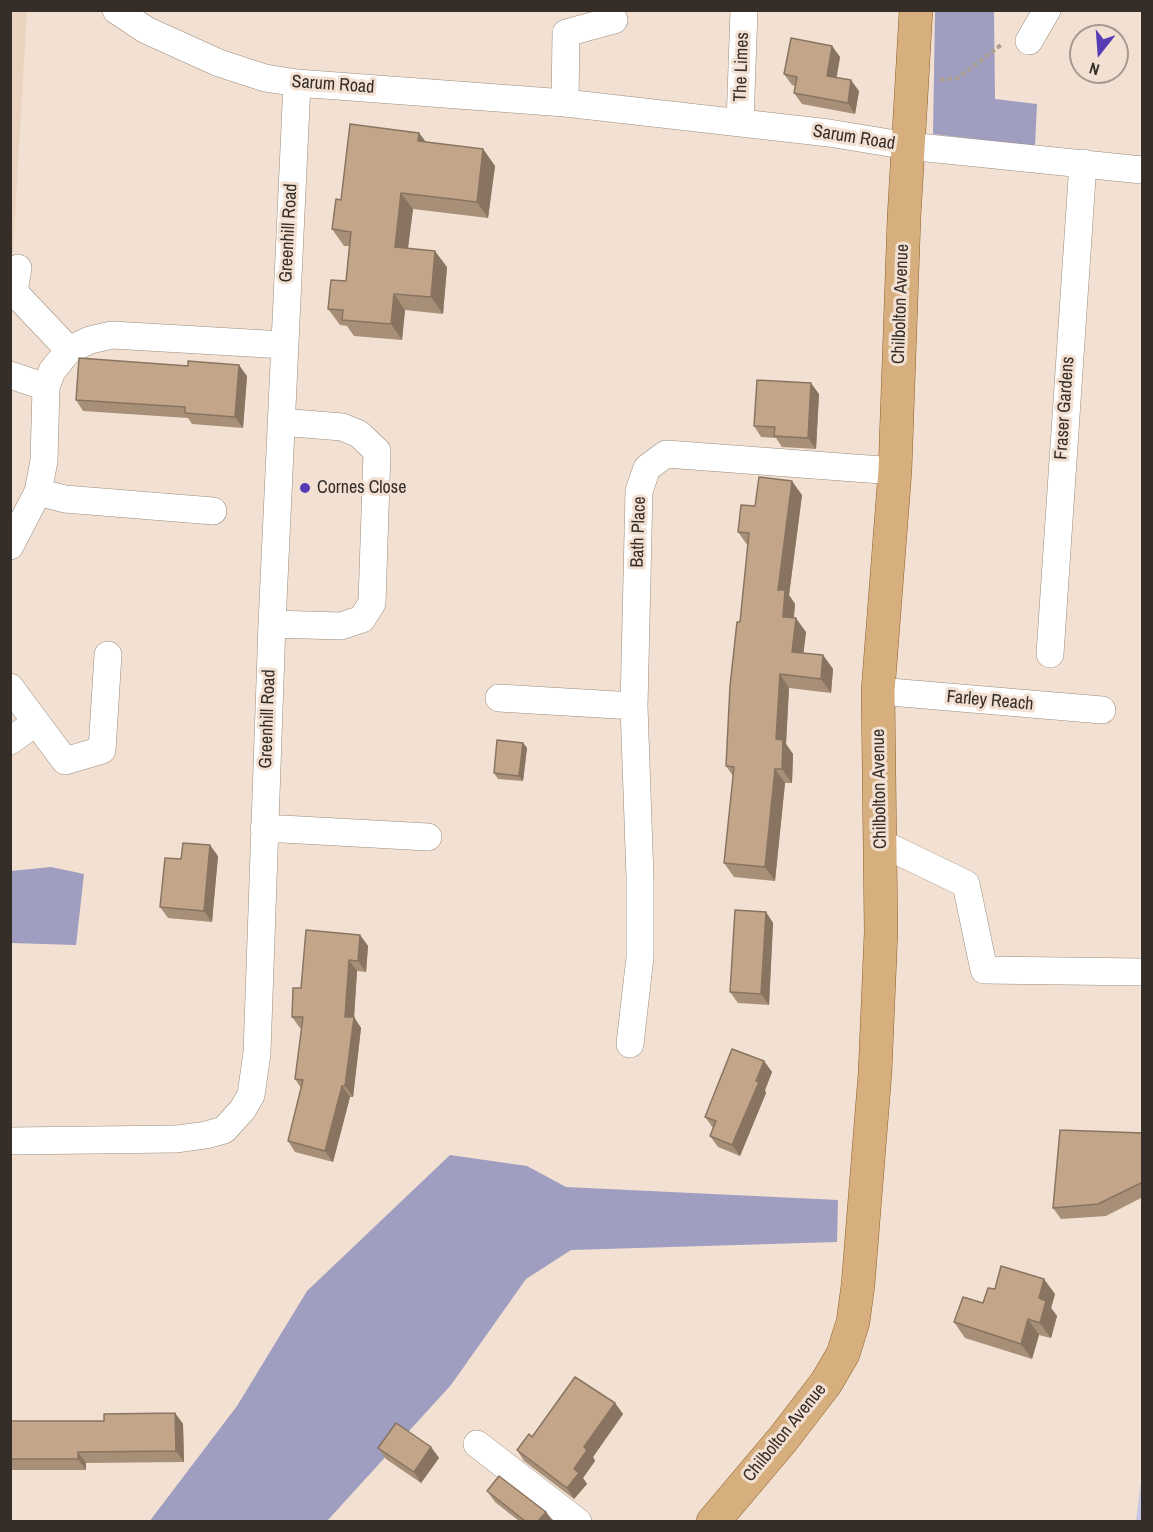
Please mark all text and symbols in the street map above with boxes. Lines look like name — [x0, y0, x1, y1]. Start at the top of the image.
north arrow — [1069, 24, 1129, 84]
street label: The Limes — [730, 32, 754, 102]
text: N — [1087, 57, 1102, 81]
street label: Sarum Road — [291, 71, 375, 99]
street label: Sarum Road — [811, 121, 897, 155]
street label: Greenhill Road — [276, 183, 302, 283]
street label: Chilbolton Avenue — [888, 243, 914, 365]
street label: Fraser Gardens — [1051, 356, 1079, 460]
place label: Cornes Close — [317, 477, 406, 499]
marker: Cornes Close — [298, 481, 312, 495]
street label: Bath Place — [627, 496, 651, 568]
street label: Greenhill Road — [255, 669, 281, 769]
street label: Farley Reach — [946, 686, 1034, 716]
street label: Chilbolton Avenue — [868, 729, 892, 849]
street label: Chilbolton Avenue — [739, 1379, 831, 1487]

